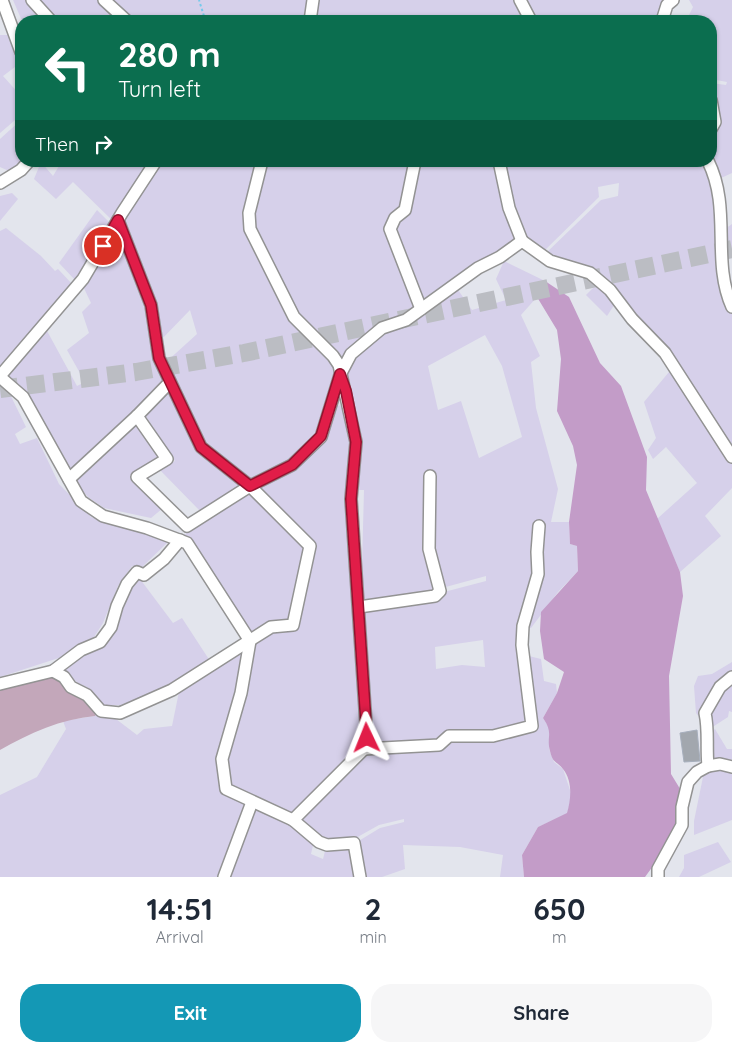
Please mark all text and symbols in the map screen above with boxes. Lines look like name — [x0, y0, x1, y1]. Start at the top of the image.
text: 280 m — [118, 32, 221, 76]
icon: left — [35, 35, 100, 100]
text: Turn left — [118, 75, 201, 103]
icon: right — [89, 130, 117, 158]
text: Then — [35, 132, 79, 156]
pin — [82, 225, 124, 267]
icon: arrive — [89, 232, 117, 260]
position arrow — [340, 711, 392, 763]
text: 14:51 — [146, 890, 213, 928]
text: 2 — [365, 890, 382, 928]
text: 650 — [533, 890, 585, 928]
text: Arrival — [156, 927, 204, 947]
text: min — [359, 927, 387, 947]
text: m — [552, 927, 567, 947]
button: Exit — [20, 984, 361, 1042]
button: Share — [371, 984, 712, 1042]

